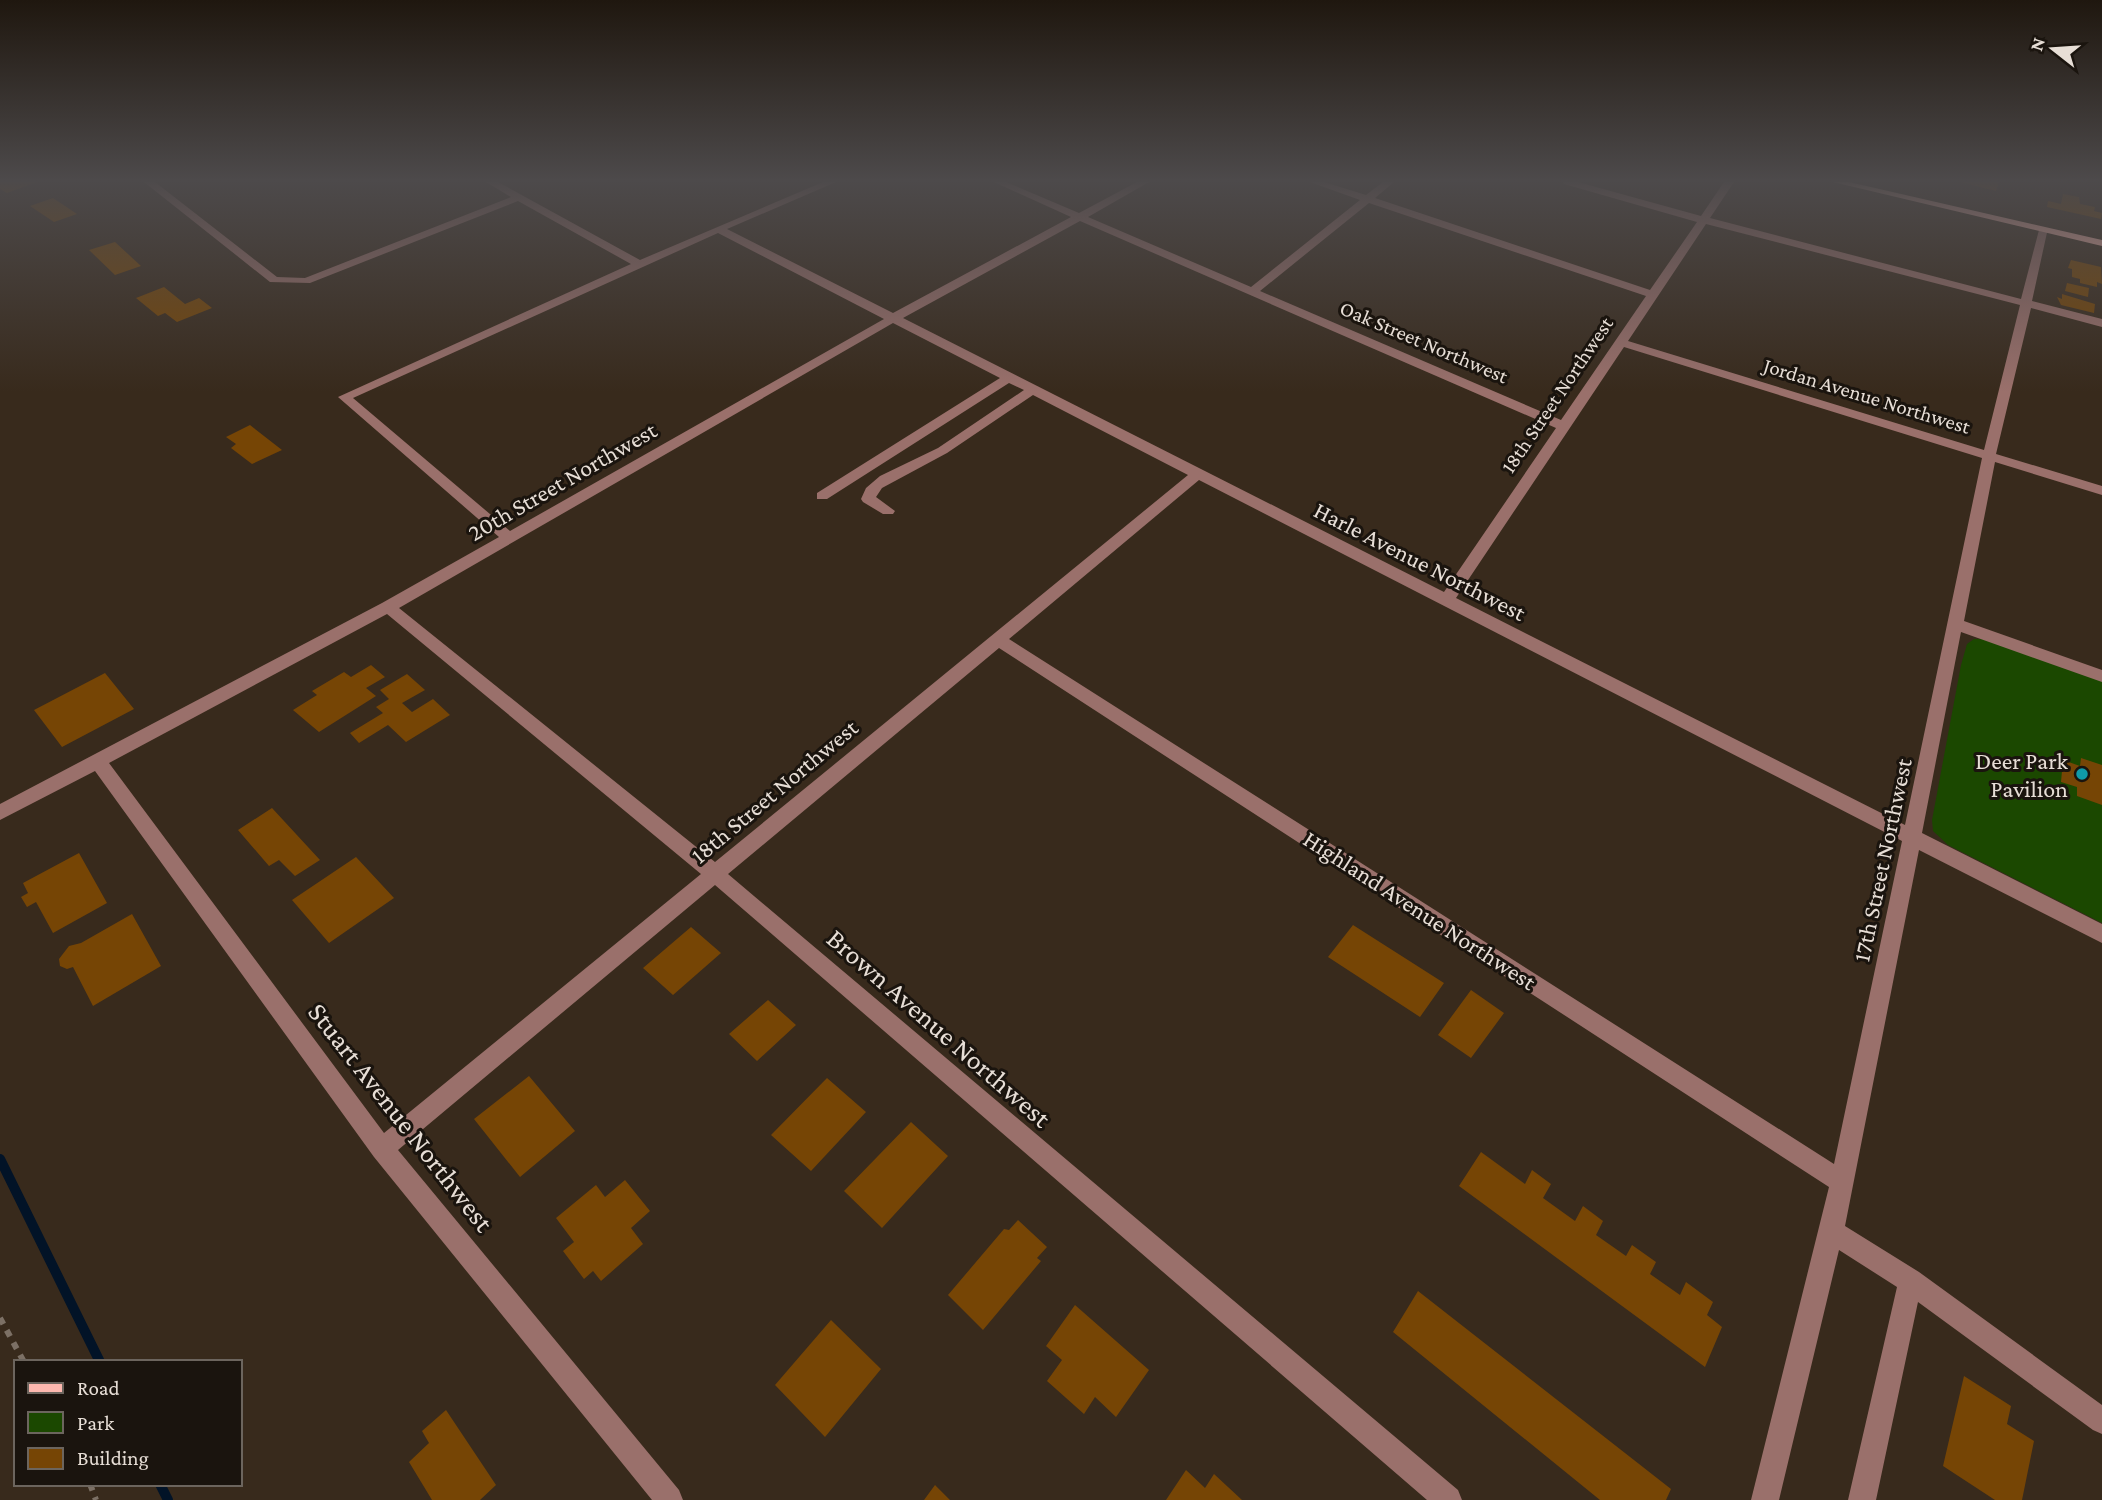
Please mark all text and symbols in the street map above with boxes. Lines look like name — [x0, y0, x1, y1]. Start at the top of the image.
north arrow — [2018, 14, 2088, 84]
text: N — [2025, 35, 2049, 53]
street label: Oak Street Northwest — [1336, 296, 1513, 389]
street label: 18th Street Northwest — [1496, 312, 1619, 478]
street label: Jordan Avenue Northwest — [1759, 353, 1974, 439]
street label: 20th Street Northwest — [463, 415, 662, 546]
street label: Harle Avenue Northwest — [1310, 496, 1531, 627]
street label: 18th Street Northwest — [685, 713, 864, 869]
place label: Deer Park Pavilion — [1975, 747, 2069, 802]
street label: 17th Street Northwest — [1847, 755, 1917, 964]
marker: Deer Park Pavilion — [2074, 766, 2090, 782]
street label: Highland Avenue Northwest — [1299, 825, 1542, 996]
street label: Brown Avenue Northwest — [821, 922, 1058, 1134]
street label: Stuart Avenue Northwest — [302, 996, 500, 1238]
legend — [14, 1360, 242, 1486]
text: Road — [77, 1376, 120, 1400]
text: Park — [77, 1411, 114, 1435]
text: Building — [77, 1446, 149, 1470]

